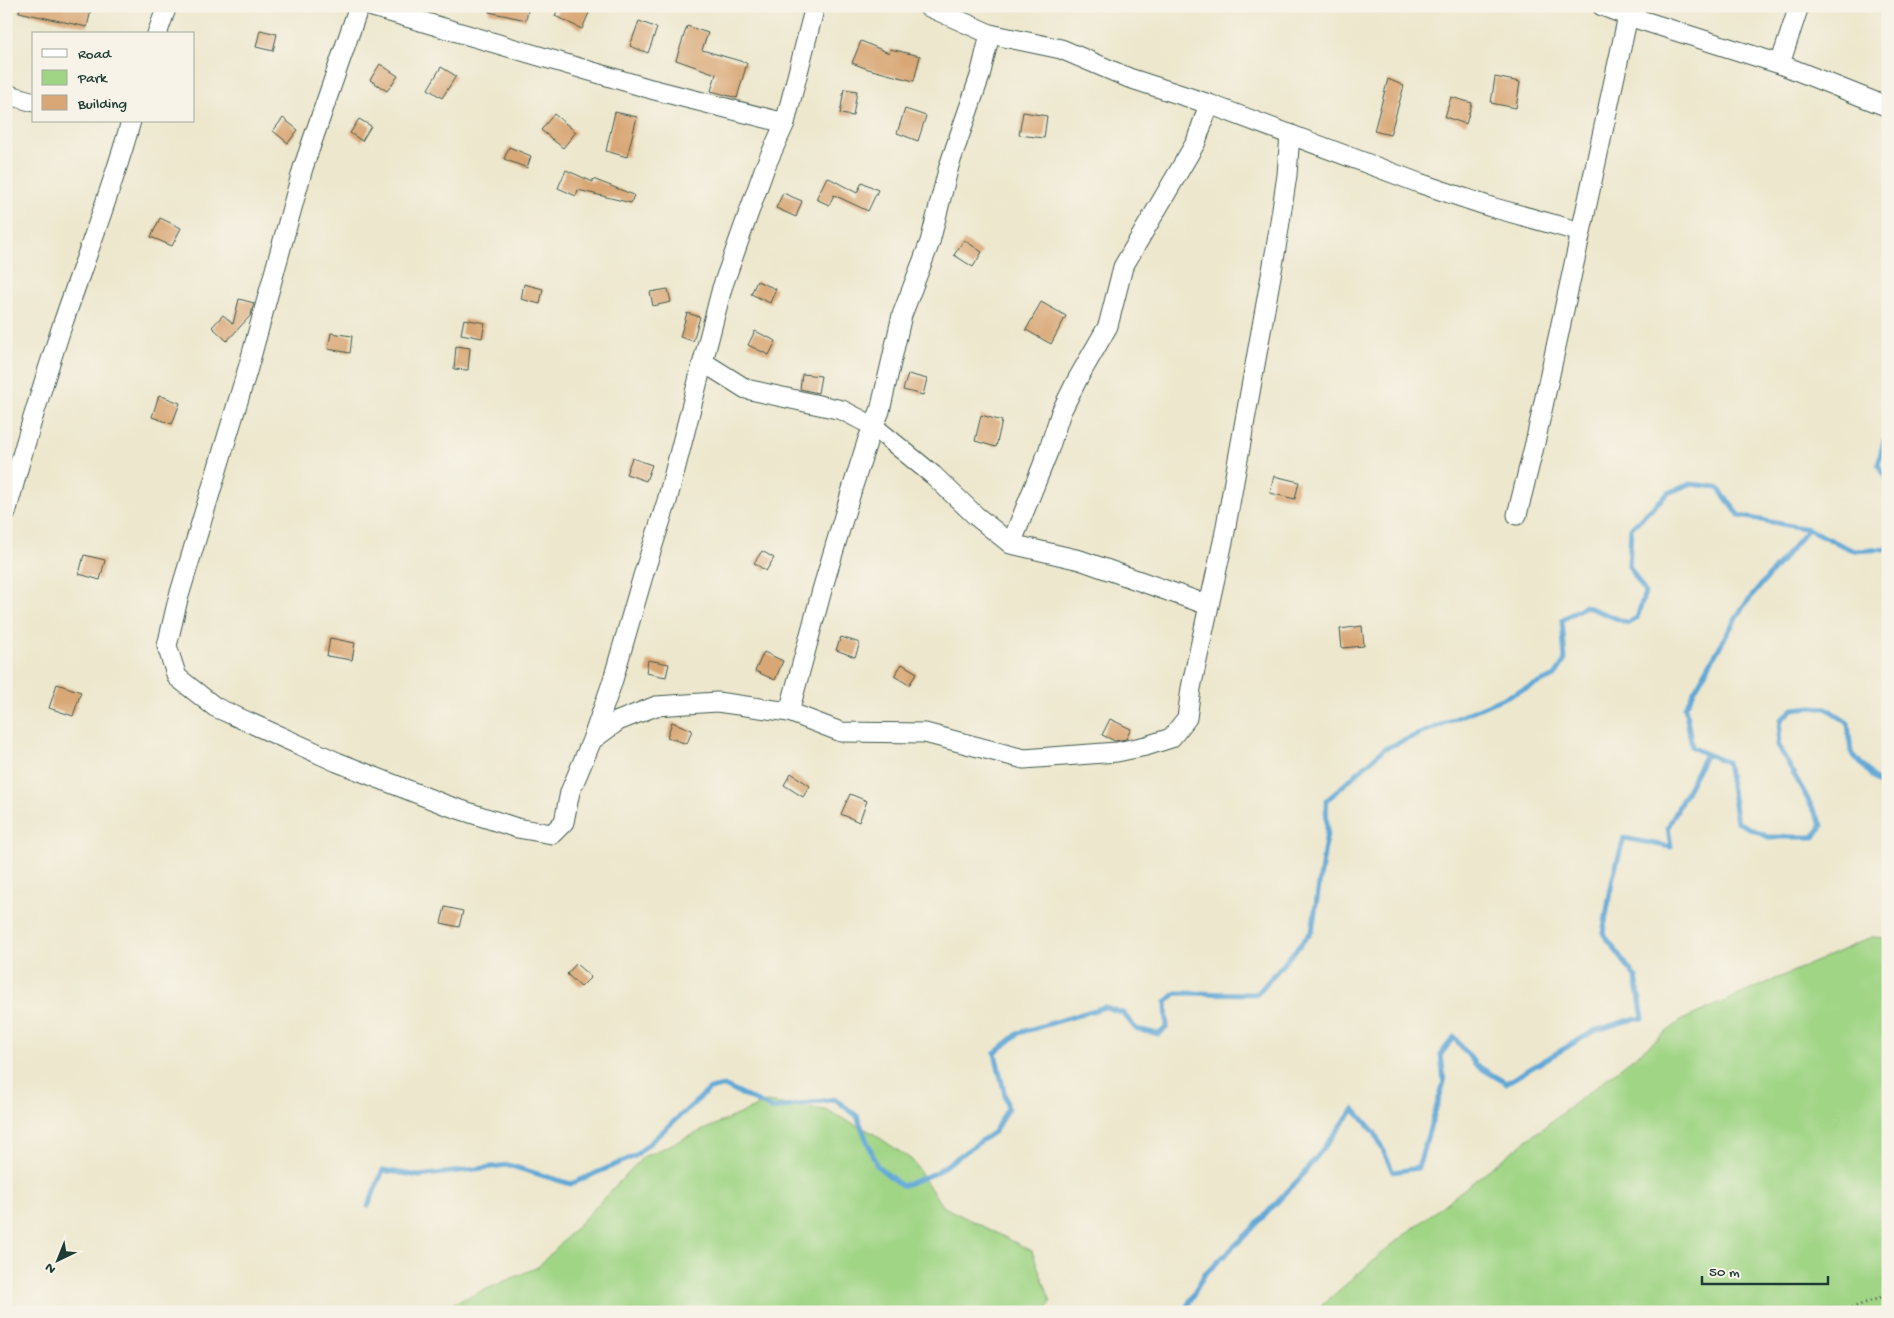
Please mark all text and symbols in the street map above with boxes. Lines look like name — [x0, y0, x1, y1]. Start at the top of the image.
legend — [32, 32, 195, 122]
text: Road — [78, 46, 112, 64]
text: Park — [77, 70, 108, 88]
text: Building — [77, 96, 127, 114]
north arrow — [32, 1236, 82, 1286]
scale bar — [1702, 1253, 1828, 1285]
text: N — [42, 1258, 60, 1277]
text: 50 m — [1709, 1264, 1740, 1282]

